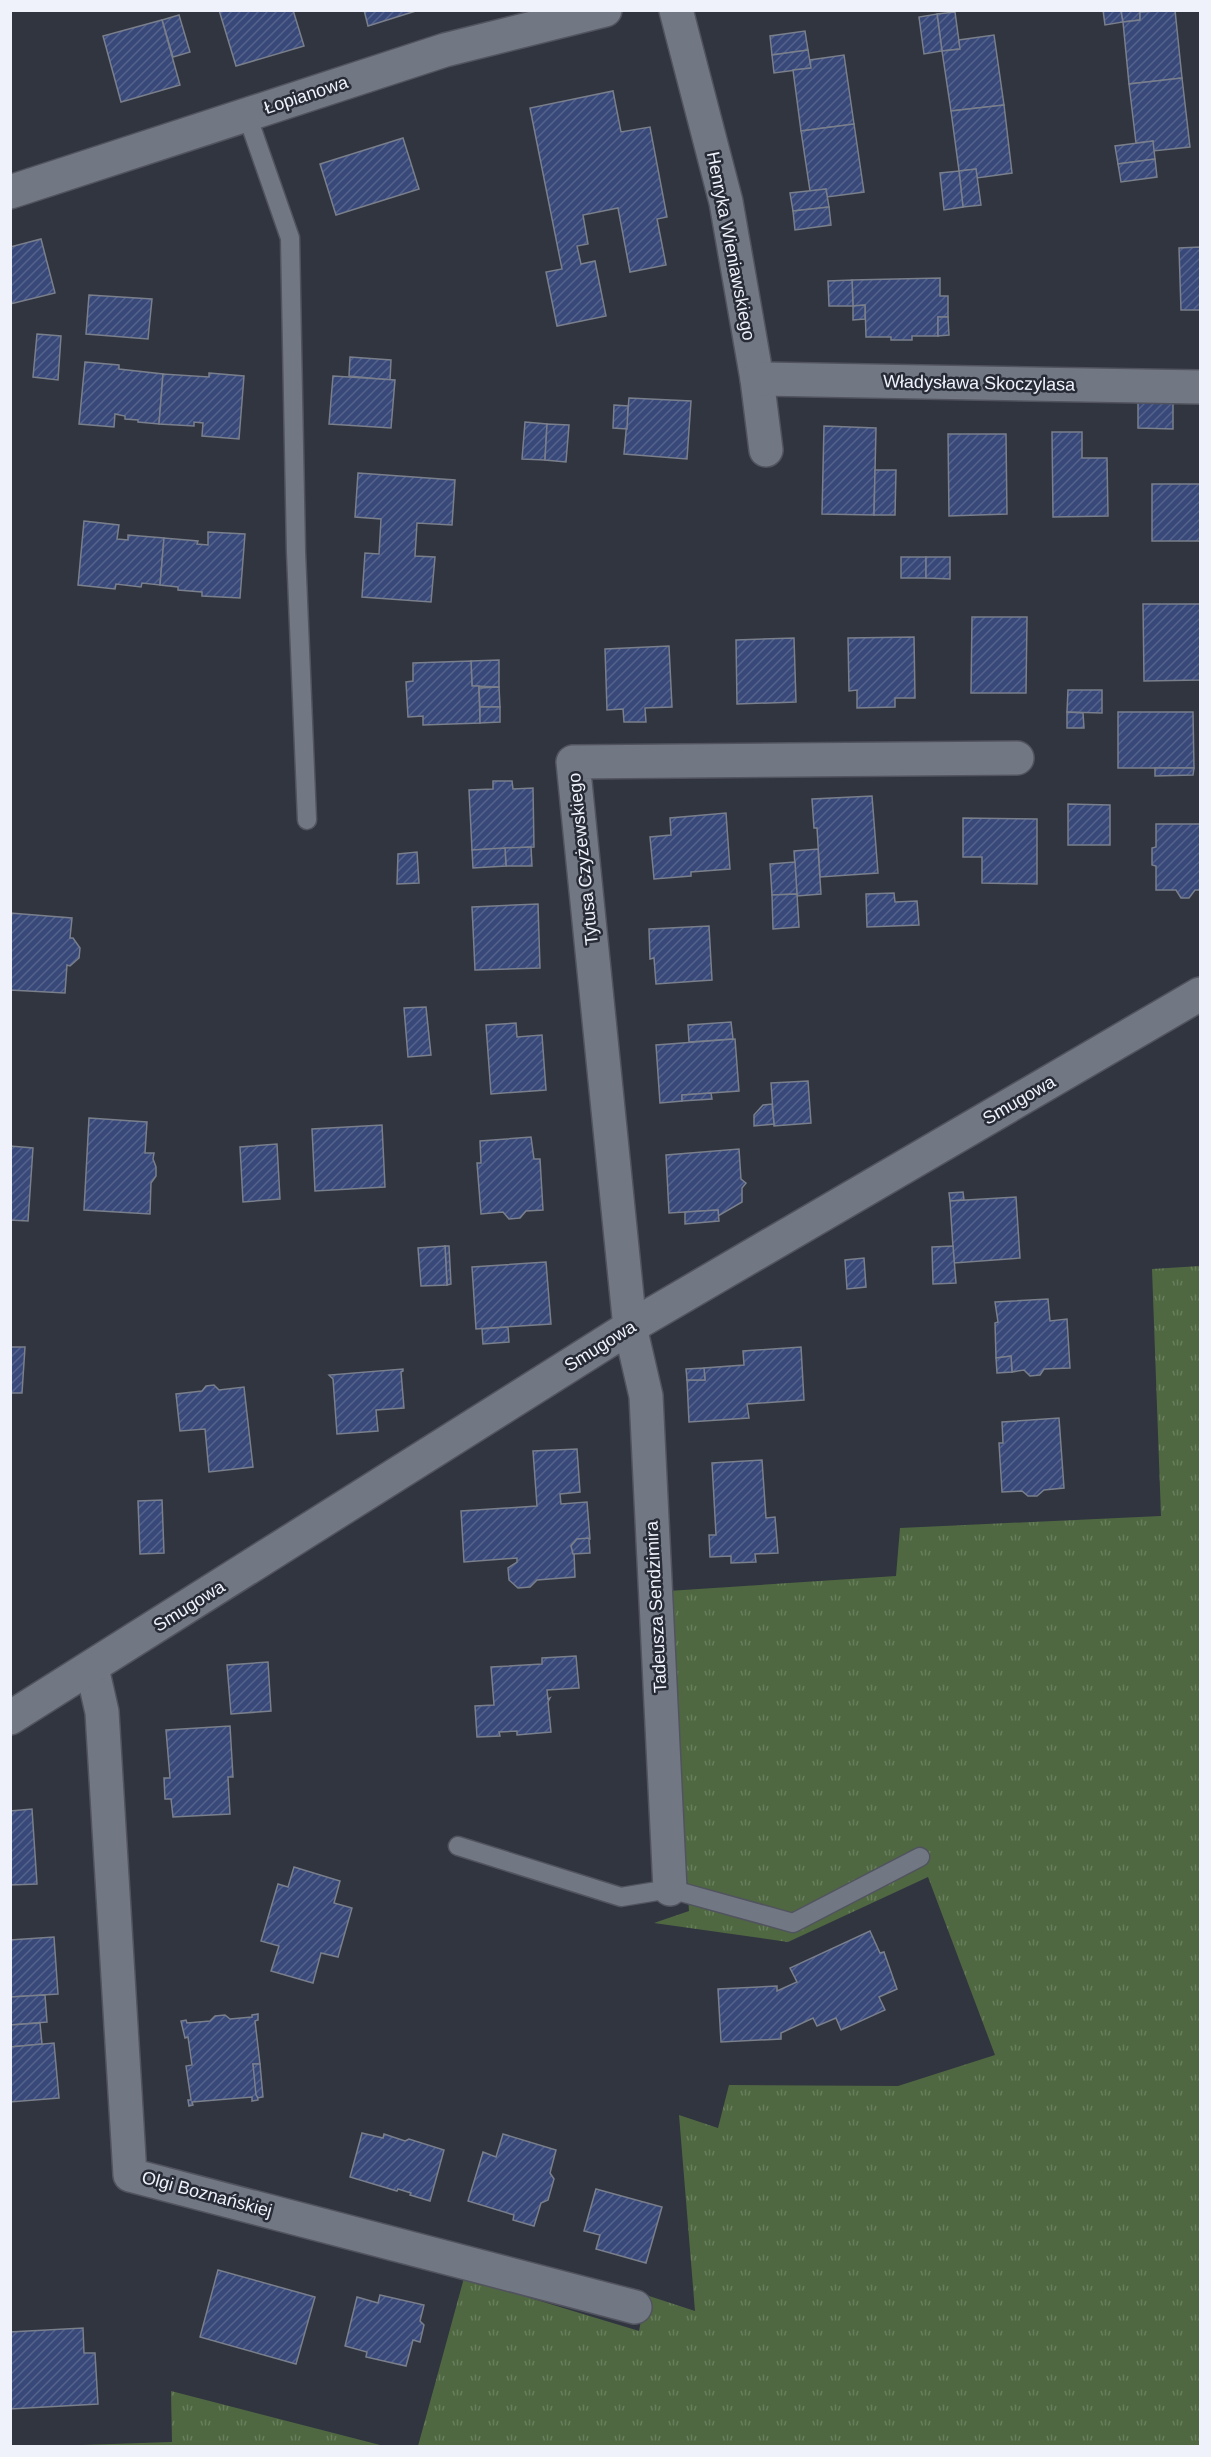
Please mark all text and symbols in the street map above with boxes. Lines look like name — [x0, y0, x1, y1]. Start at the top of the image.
street label: Łopianowa — [262, 72, 351, 118]
street label: Henryka Wieniawskiego — [703, 150, 759, 342]
street label: Władysława Skoczylasa — [883, 371, 1076, 395]
street label: Tytusa Czyżewskiego — [564, 772, 602, 946]
street label: Smugowa — [979, 1071, 1060, 1129]
street label: Smugowa — [561, 1316, 640, 1376]
street label: Tadeusza Sendzimira — [641, 1520, 670, 1693]
street label: Smugowa — [150, 1576, 229, 1636]
street label: Olgi Boznańskiej — [140, 2167, 274, 2221]

